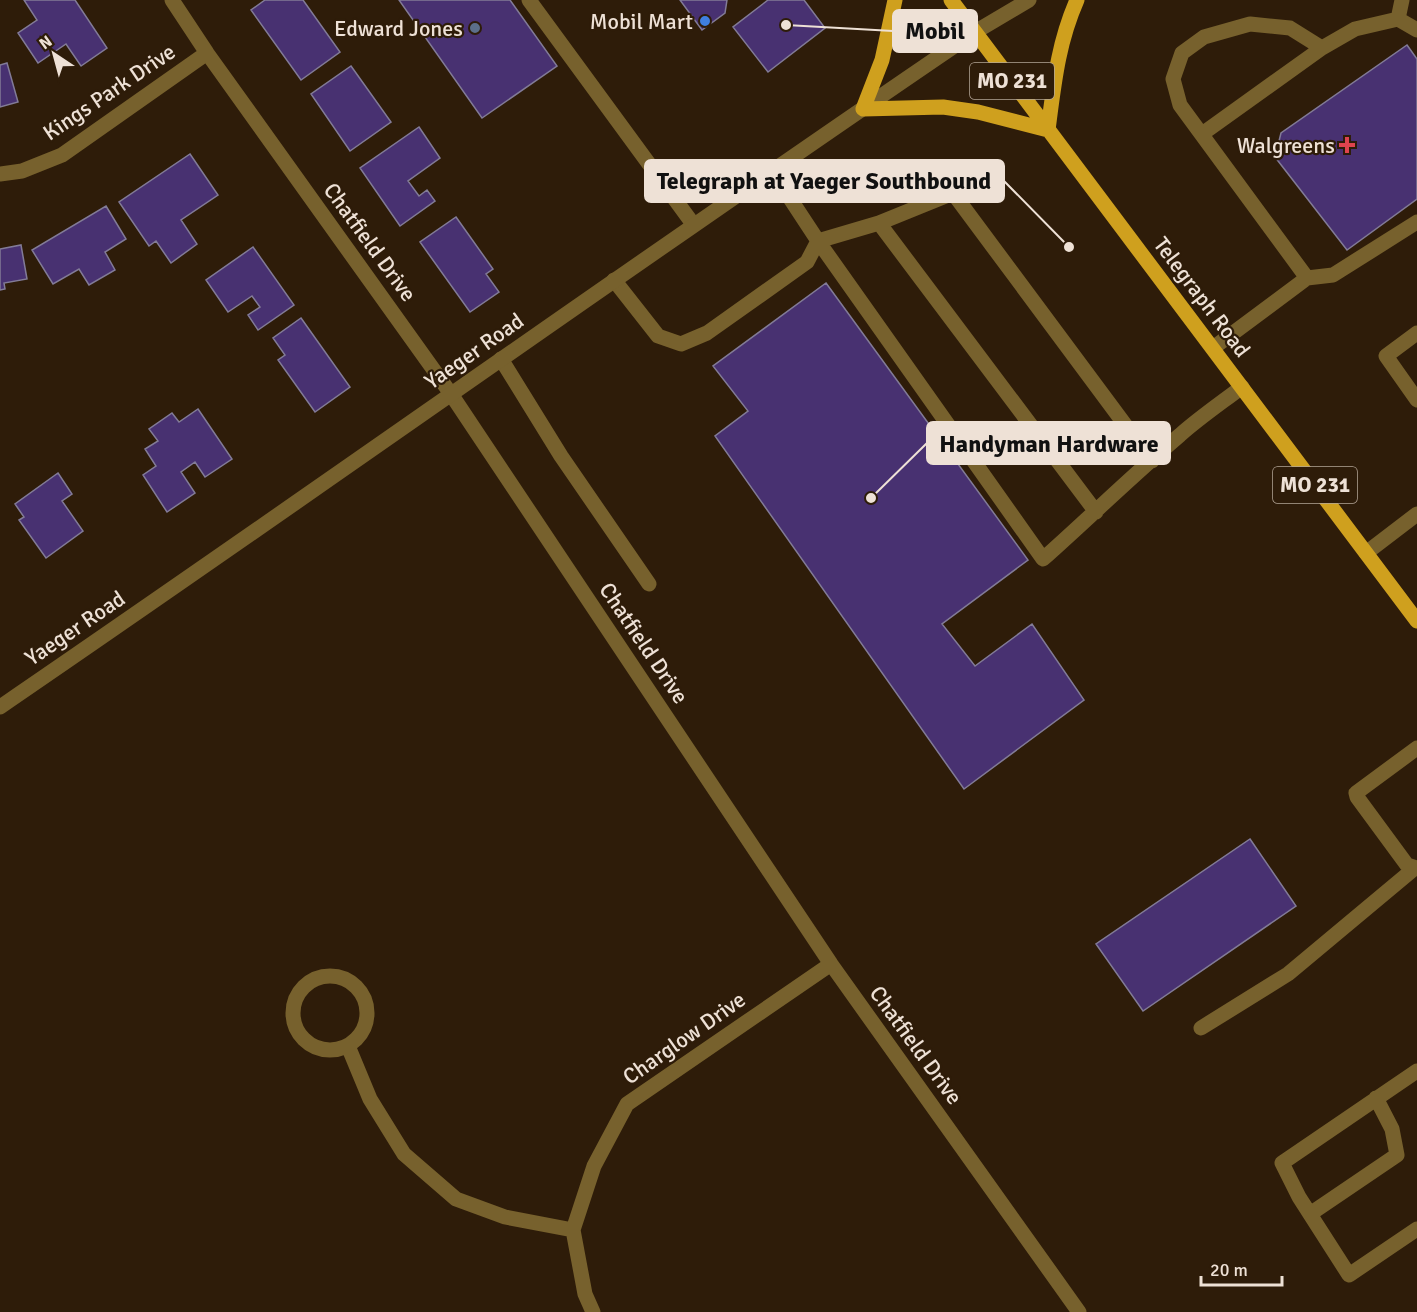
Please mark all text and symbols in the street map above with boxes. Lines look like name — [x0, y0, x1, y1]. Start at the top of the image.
place label: Mobil Mart — [590, 8, 693, 35]
callout: Mobil — [893, 10, 977, 52]
marker: Mobil Mart — [698, 14, 712, 28]
place label: Edward Jones — [334, 15, 463, 42]
text: Mobil — [905, 16, 966, 46]
marker: Edward Jones — [468, 21, 482, 35]
north arrow — [24, 24, 84, 84]
text: N — [35, 31, 56, 54]
street label: Kings Park Drive — [38, 38, 180, 146]
road number: MO 231 — [970, 63, 1054, 99]
place label: Walgreens — [1237, 132, 1335, 159]
marker: Walgreens — [1340, 138, 1354, 152]
callout: Telegraph at Yaeger Southbound — [645, 160, 1004, 202]
text: Telegraph at Yaeger Southbound — [657, 166, 991, 196]
street label: Chatfield Drive — [318, 177, 422, 307]
street label: Telegraph Road — [1148, 232, 1256, 362]
street label: Yaeger Road — [419, 307, 529, 395]
callout: Handyman Hardware — [927, 422, 1170, 464]
text: Handyman Hardware — [939, 429, 1159, 459]
road number: MO 231 — [1273, 467, 1357, 503]
street label: Chatfield Drive — [594, 577, 694, 709]
street label: Yaeger Road — [20, 585, 130, 671]
street label: Chatfield Drive — [864, 980, 968, 1110]
street label: Charglow Drive — [618, 986, 750, 1090]
scale bar — [1201, 1249, 1282, 1287]
text: 20 m — [1210, 1259, 1248, 1281]

